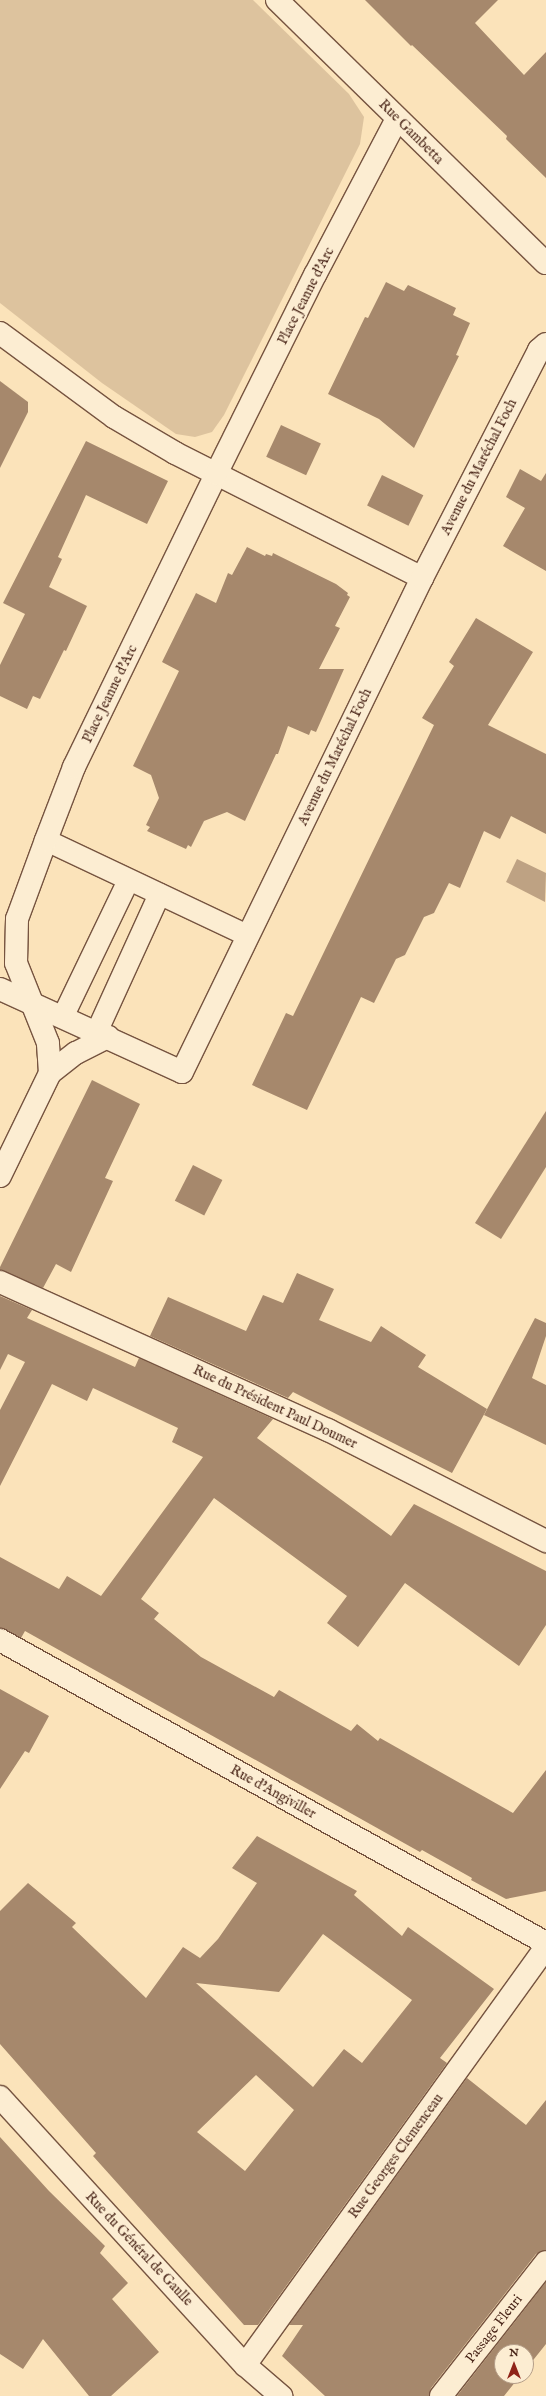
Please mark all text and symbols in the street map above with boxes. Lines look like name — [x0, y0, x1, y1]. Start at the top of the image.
street label: Rue Gambetta — [375, 96, 447, 168]
street label: Place Jeanne d'Arc — [274, 244, 338, 348]
street label: Avenue du Maréchal Foch — [437, 396, 521, 538]
street label: Place Jeanne d'Arc — [79, 642, 141, 746]
street label: Avenue du Maréchal Foch — [294, 686, 376, 828]
street label: Rue du Président Paul Doumer — [190, 1362, 360, 1452]
street label: Rue d'Angiviller — [227, 1762, 319, 1822]
street label: Rue Georges Clemenceau — [345, 2090, 447, 2222]
street label: Rue du Général de Gaulle — [82, 2188, 196, 2310]
street label: Passage Fleuri — [462, 2291, 526, 2367]
north arrow — [494, 2344, 534, 2384]
text: N — [509, 2346, 519, 2360]

